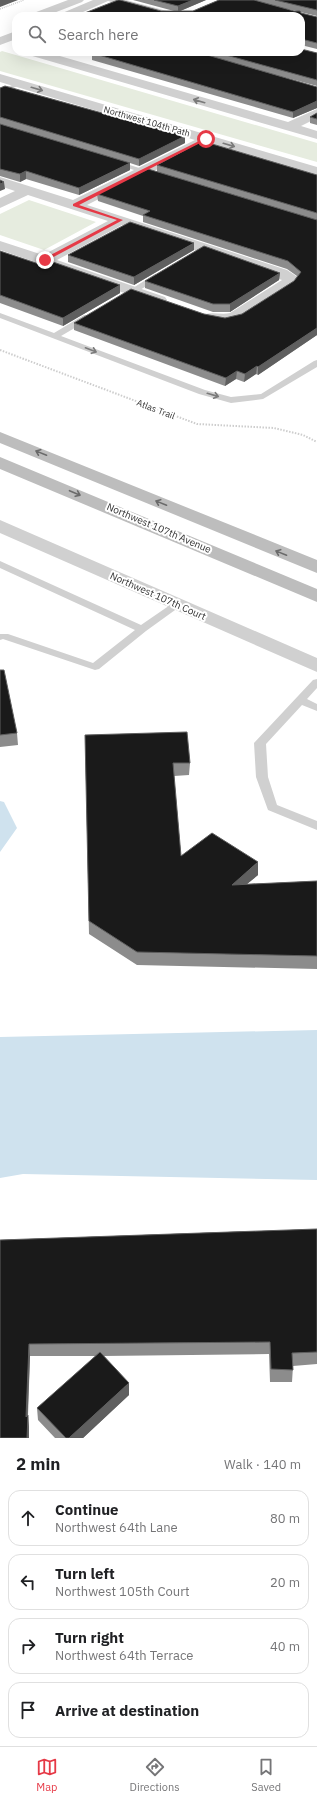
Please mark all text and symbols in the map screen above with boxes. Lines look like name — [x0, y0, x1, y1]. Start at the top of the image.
search box — [12, 12, 305, 56]
icon: search — [26, 23, 48, 45]
text: Search here — [58, 25, 138, 44]
one-way arrow — [31, 86, 44, 93]
one-way arrow — [193, 97, 206, 104]
street label: Northwest 104th Path — [103, 103, 191, 139]
route start — [197, 130, 215, 148]
one-way arrow — [223, 142, 236, 149]
route end — [36, 251, 54, 269]
one-way arrow — [85, 346, 97, 354]
one-way arrow — [207, 392, 220, 399]
street label: Atlas Trail — [135, 397, 177, 422]
one-way arrow — [35, 449, 47, 457]
one-way arrow — [68, 490, 80, 497]
one-way arrow — [155, 499, 167, 506]
street label: Northwest 107th Avenue — [105, 500, 214, 556]
one-way arrow — [275, 548, 287, 556]
street label: Northwest 107th Court — [108, 569, 208, 623]
text: 2 min — [16, 1453, 60, 1475]
text: Walk · 140 m — [224, 1456, 301, 1473]
text: Continue — [55, 1500, 119, 1519]
icon: ahead — [17, 1507, 39, 1529]
text: 80 m — [270, 1510, 300, 1527]
text: Northwest 64th Lane — [55, 1519, 178, 1536]
text: Turn left — [55, 1564, 115, 1583]
icon: left — [17, 1571, 39, 1593]
text: 20 m — [270, 1574, 300, 1591]
text: Northwest 105th Court — [55, 1583, 190, 1600]
text: Turn right — [55, 1628, 124, 1647]
icon: right — [17, 1635, 39, 1657]
text: 40 m — [270, 1638, 300, 1655]
text: Northwest 64th Terrace — [55, 1647, 193, 1664]
icon: arrive — [17, 1699, 39, 1721]
text: Arrive at destination — [55, 1701, 199, 1720]
tab: Map — [36, 1756, 58, 1794]
tab: Directions — [130, 1756, 180, 1794]
tab: Saved — [251, 1756, 281, 1794]

